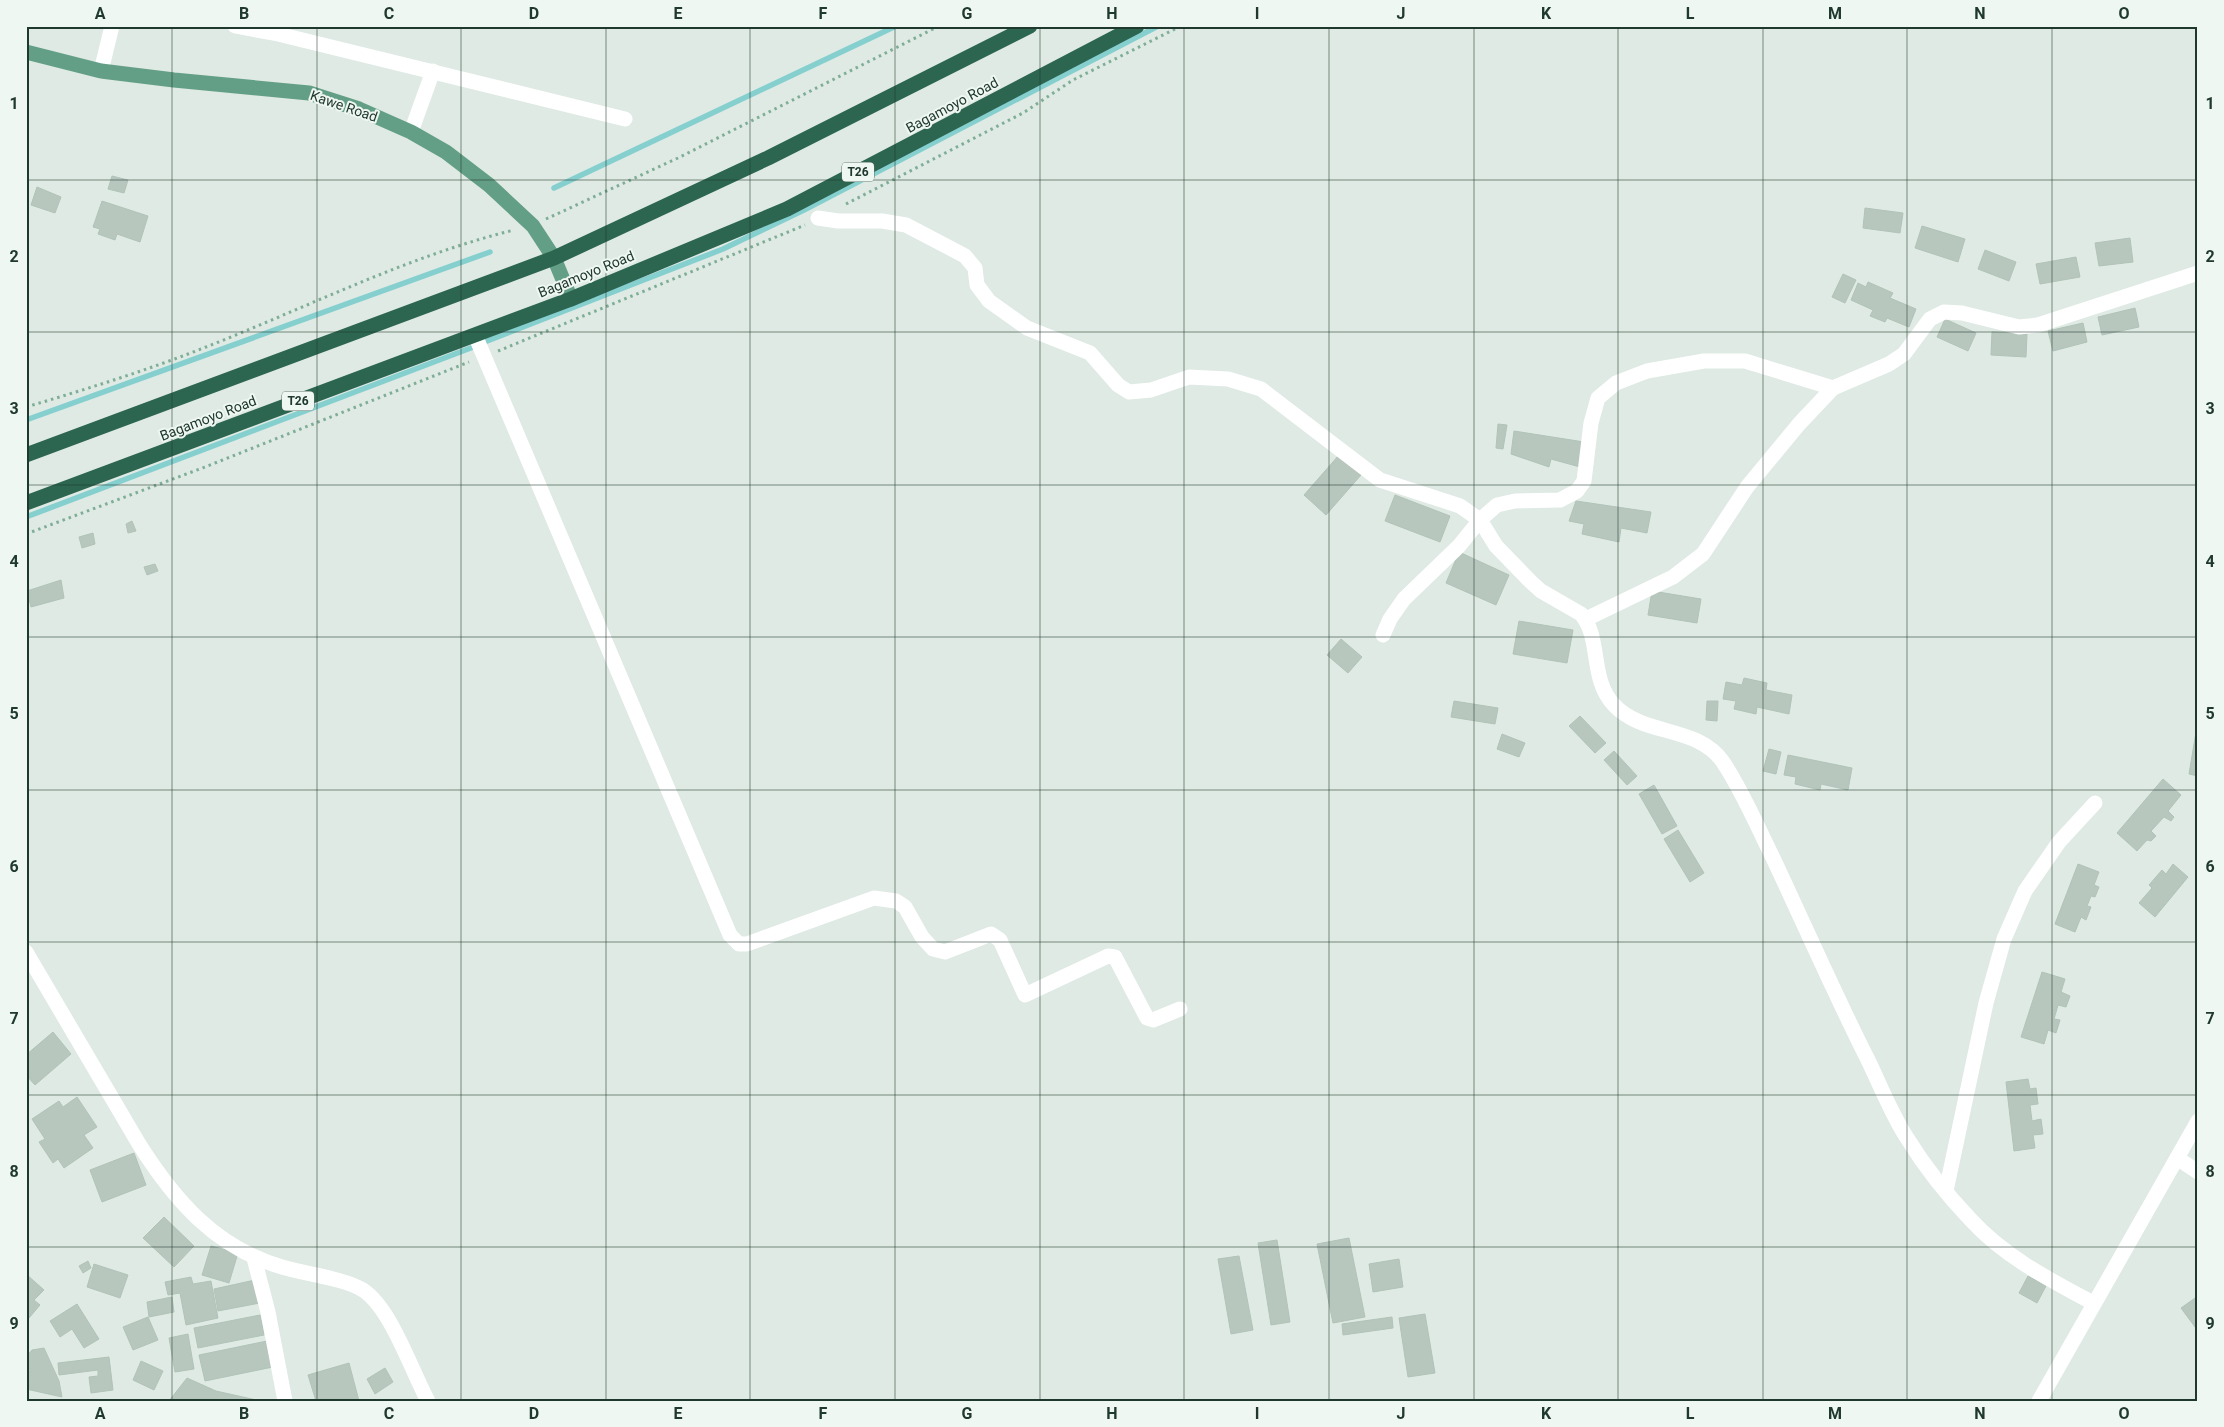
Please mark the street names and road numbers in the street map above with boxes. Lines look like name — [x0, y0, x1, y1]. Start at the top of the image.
street label: Bagamoyo Road — [903, 74, 1001, 136]
street label: Kawe Road — [308, 87, 380, 125]
road number: T26 — [842, 162, 874, 182]
street label: Bagamoyo Road — [536, 247, 636, 301]
street label: Bagamoyo Road — [157, 392, 259, 444]
road number: T26 — [282, 392, 314, 411]

